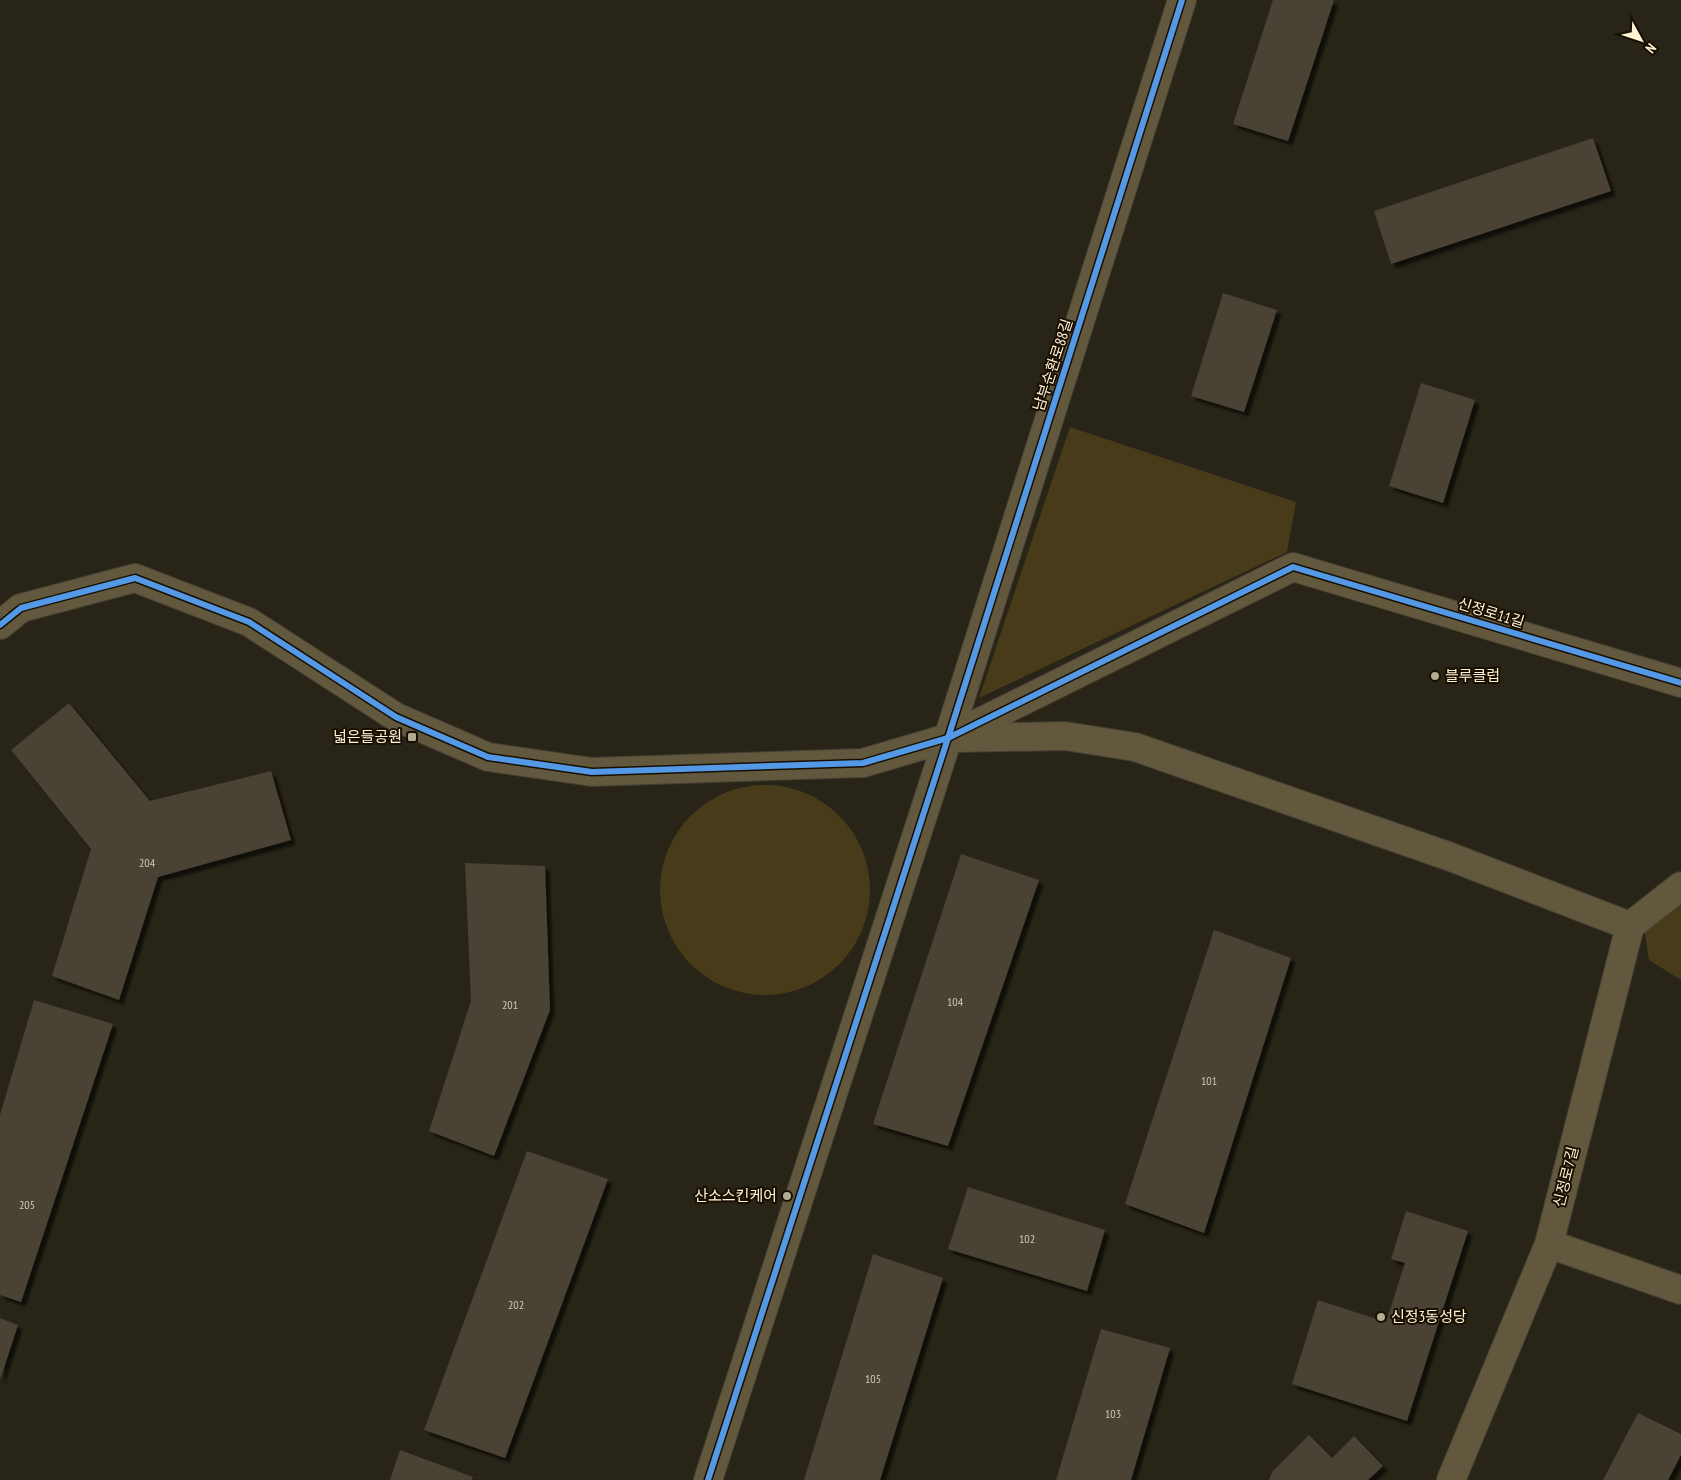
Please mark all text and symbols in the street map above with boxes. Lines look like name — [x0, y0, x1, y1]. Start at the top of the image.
north arrow — [1616, 15, 1666, 65]
text: N — [1642, 40, 1660, 57]
street label: 남부순환로88길 — [1029, 316, 1076, 414]
street label: 신정로11길 — [1456, 593, 1527, 632]
place label: 블루클럽 — [1445, 666, 1500, 685]
marker: 블루클럽 — [1429, 670, 1441, 682]
place label: 넓은들공원 — [333, 727, 402, 746]
marker: 넓은들공원 — [406, 731, 418, 743]
house number: 204 — [139, 855, 156, 870]
house number: 104 — [947, 994, 964, 1009]
house number: 201 — [502, 997, 518, 1012]
house number: 101 — [1201, 1073, 1217, 1088]
street label: 신정로7길 — [1549, 1145, 1582, 1209]
place label: 산소스킨케어 — [694, 1186, 777, 1205]
marker: 산소스킨케어 — [781, 1190, 793, 1202]
house number: 205 — [19, 1197, 35, 1212]
house number: 102 — [1019, 1231, 1035, 1246]
house number: 202 — [508, 1297, 524, 1312]
place label: 신정3동성당 — [1391, 1307, 1467, 1326]
marker: 신정3동성당 — [1375, 1311, 1387, 1323]
house number: 105 — [865, 1371, 881, 1386]
house number: 103 — [1105, 1406, 1121, 1421]

